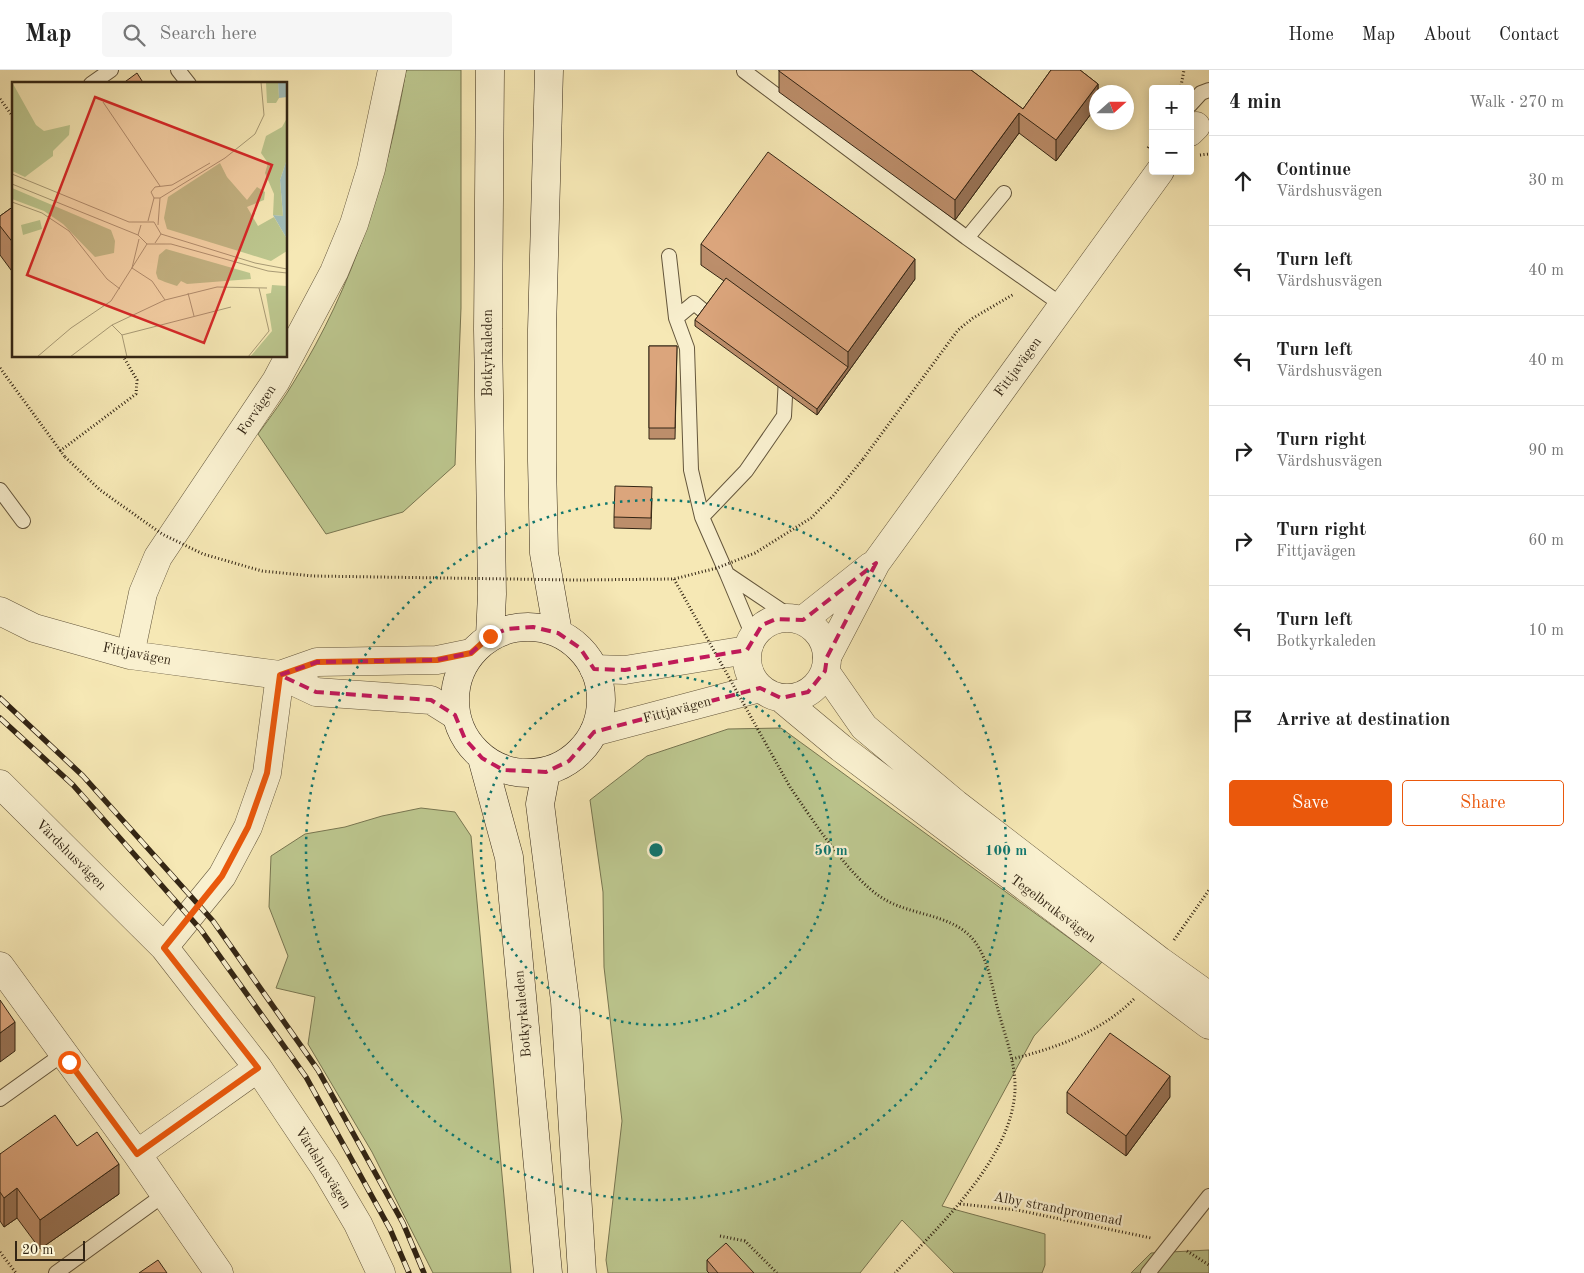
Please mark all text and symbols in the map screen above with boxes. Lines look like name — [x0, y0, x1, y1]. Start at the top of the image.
search box — [102, 12, 452, 57]
icon: search — [120, 21, 148, 49]
text: Map — [25, 23, 72, 47]
text: Search here — [160, 25, 257, 44]
text: Home — [1288, 26, 1334, 44]
text: Map — [1362, 26, 1395, 44]
text: About — [1423, 26, 1471, 44]
text: Contact — [1499, 26, 1559, 44]
inset map — [12, 82, 288, 358]
north arrow — [1089, 85, 1134, 130]
map controls — [1149, 85, 1194, 175]
button: + — [1149, 85, 1194, 130]
text: 4 min — [1229, 92, 1282, 113]
text: Walk · 270 m — [1469, 95, 1564, 111]
button: − — [1149, 130, 1194, 175]
text: Continue — [1276, 161, 1351, 180]
icon: ahead — [1229, 167, 1257, 195]
text: 30 m — [1528, 173, 1564, 189]
text: Värdshusvägen — [1276, 184, 1382, 200]
text: Turn left — [1276, 251, 1353, 270]
icon: left — [1229, 257, 1257, 285]
text: 40 m — [1528, 263, 1564, 279]
text: Värdshusvägen — [1276, 274, 1382, 290]
street label: Botkyrkaleden — [481, 309, 495, 397]
street label: Fittjavägen — [992, 334, 1044, 399]
text: Turn left — [1276, 341, 1353, 360]
icon: left — [1229, 347, 1257, 375]
text: 40 m — [1528, 353, 1564, 369]
text: Värdshusvägen — [1276, 364, 1382, 380]
street label: Forvägen — [235, 382, 279, 438]
text: Turn right — [1276, 431, 1366, 450]
icon: right — [1229, 437, 1257, 465]
text: 90 m — [1528, 443, 1564, 459]
text: Värdshusvägen — [1276, 454, 1382, 470]
text: Turn right — [1276, 521, 1366, 540]
icon: right — [1229, 527, 1257, 555]
text: 60 m — [1528, 533, 1564, 549]
text: Fittjavägen — [1276, 544, 1356, 560]
text: Turn left — [1276, 611, 1353, 630]
icon: left — [1229, 617, 1257, 645]
text: 10 m — [1528, 623, 1564, 639]
route end — [479, 625, 502, 648]
text: Botkyrkaleden — [1276, 634, 1376, 650]
street label: Fittjavägen — [101, 640, 173, 668]
street label: Fittjavägen — [641, 694, 713, 726]
icon: arrive — [1229, 707, 1257, 735]
text: Arrive at destination — [1276, 711, 1450, 730]
button: Save — [1229, 780, 1392, 826]
button: Share — [1402, 780, 1564, 826]
street label: Värdshusvägen — [33, 817, 109, 893]
centre of rings — [647, 841, 665, 859]
text: 50 m — [814, 844, 848, 859]
text: 100 m — [985, 844, 1027, 859]
street label: Tegelbruksvägen — [1008, 872, 1099, 946]
street label: Botkyrkaleden — [512, 969, 534, 1058]
route start — [58, 1051, 81, 1074]
street label: Värdshusvägen — [292, 1125, 354, 1212]
street label: Alby strandpromenad — [992, 1190, 1124, 1228]
scale bar — [15, 1238, 85, 1261]
text: 20 m — [22, 1243, 53, 1257]

